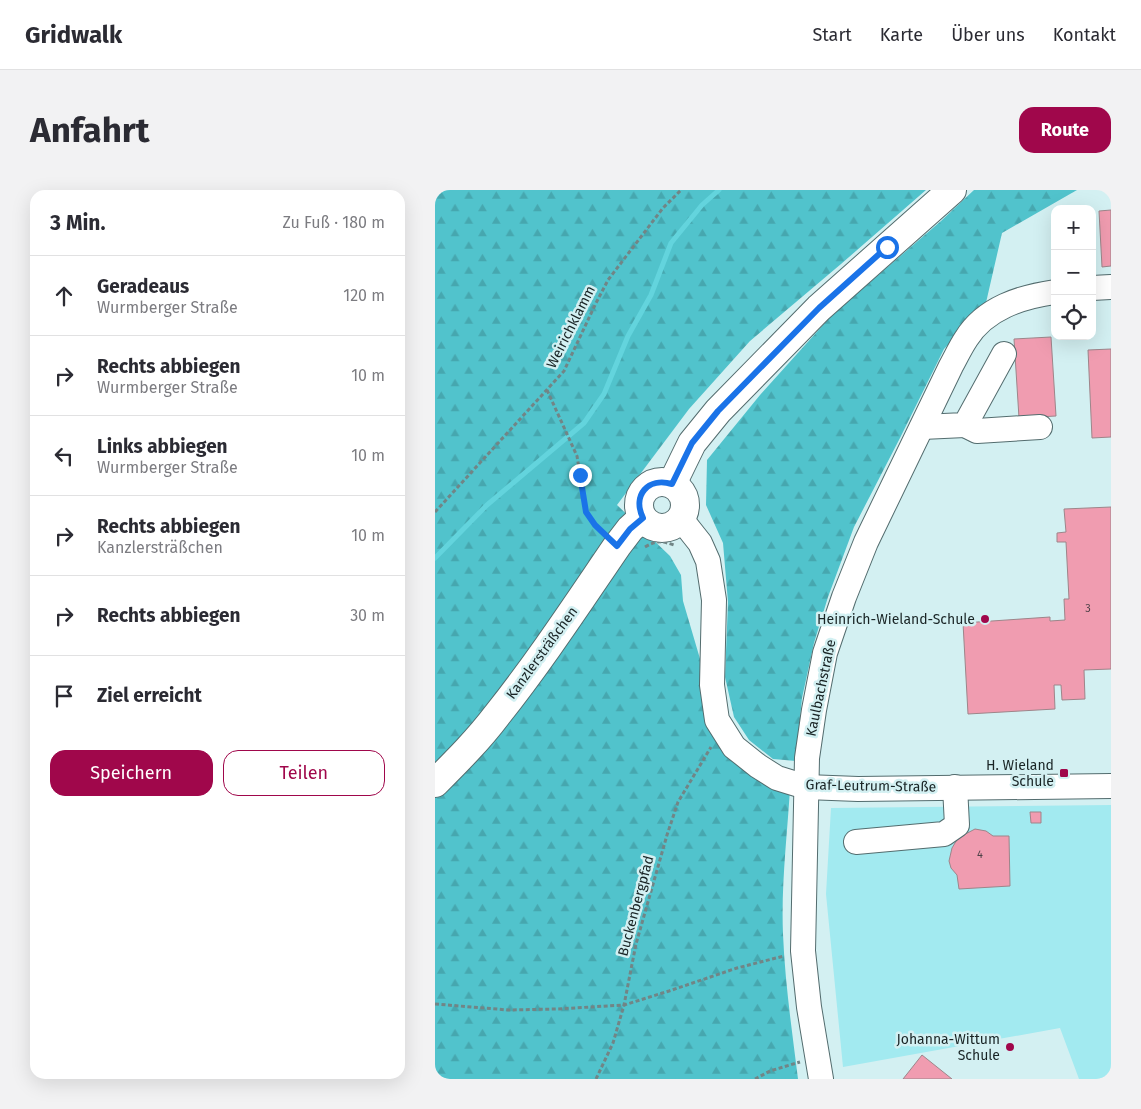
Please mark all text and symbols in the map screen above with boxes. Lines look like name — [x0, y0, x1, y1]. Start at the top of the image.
text: Gridwalk — [25, 21, 122, 49]
text: Start — [812, 24, 852, 46]
text: Karte — [880, 24, 923, 46]
text: Über uns — [951, 24, 1025, 46]
text: Kontakt — [1053, 24, 1116, 46]
button: Route — [1019, 107, 1111, 153]
text: Anfahrt — [30, 109, 149, 151]
map controls — [1051, 205, 1096, 340]
button: + — [1051, 205, 1096, 250]
text: 3 Min. — [50, 210, 105, 236]
text: Zu Fuß · 180 m — [282, 213, 385, 232]
route start — [876, 236, 899, 259]
button: − — [1051, 250, 1096, 295]
text: Geradeaus — [97, 275, 189, 298]
icon: ahead — [50, 282, 78, 310]
street label: Weirichklamm — [543, 283, 599, 371]
text: 120 m — [343, 286, 385, 305]
button: locate — [1051, 295, 1096, 340]
text: Wurmberger Straße — [97, 298, 238, 317]
text: Rechts abbiegen — [97, 355, 240, 378]
icon: right — [50, 362, 78, 390]
text: 10 m — [351, 366, 385, 385]
text: Wurmberger Straße — [97, 378, 238, 397]
text: Links abbiegen — [97, 435, 228, 458]
icon: left — [50, 442, 78, 470]
text: 10 m — [351, 446, 385, 465]
text: Wurmberger Straße — [97, 458, 238, 477]
route end — [569, 464, 592, 487]
text: Rechts abbiegen — [97, 515, 240, 538]
icon: right — [50, 522, 78, 550]
text: 10 m — [351, 526, 385, 545]
text: Kanzlersträßchen — [97, 538, 223, 557]
icon: right — [50, 602, 78, 630]
house number: 3 — [1085, 602, 1091, 615]
street label: Kanzlersträßchen — [503, 603, 581, 703]
text: Rechts abbiegen — [97, 604, 240, 627]
text: 30 m — [350, 606, 385, 625]
place label: Heinrich-Wieland-Schule — [817, 611, 975, 628]
marker: Heinrich-Wieland-Schule — [979, 613, 991, 625]
street label: Kaulbachstraße — [802, 638, 840, 738]
icon: arrive — [50, 682, 78, 710]
text: Ziel erreicht — [97, 684, 202, 707]
button: Speichern — [50, 750, 213, 796]
button: Teilen — [223, 750, 385, 796]
place label: H. Wieland Schule — [986, 757, 1054, 790]
marker: H. Wieland Schule — [1058, 767, 1070, 779]
street label: Graf-Leutrum-Straße — [806, 776, 936, 796]
house number: 4 — [977, 848, 983, 861]
street label: Buckenbergpfad — [614, 854, 658, 958]
place label: Johanna-Wittum Schule — [896, 1031, 1000, 1064]
marker: Johanna-Wittum Schule — [1004, 1041, 1016, 1053]

